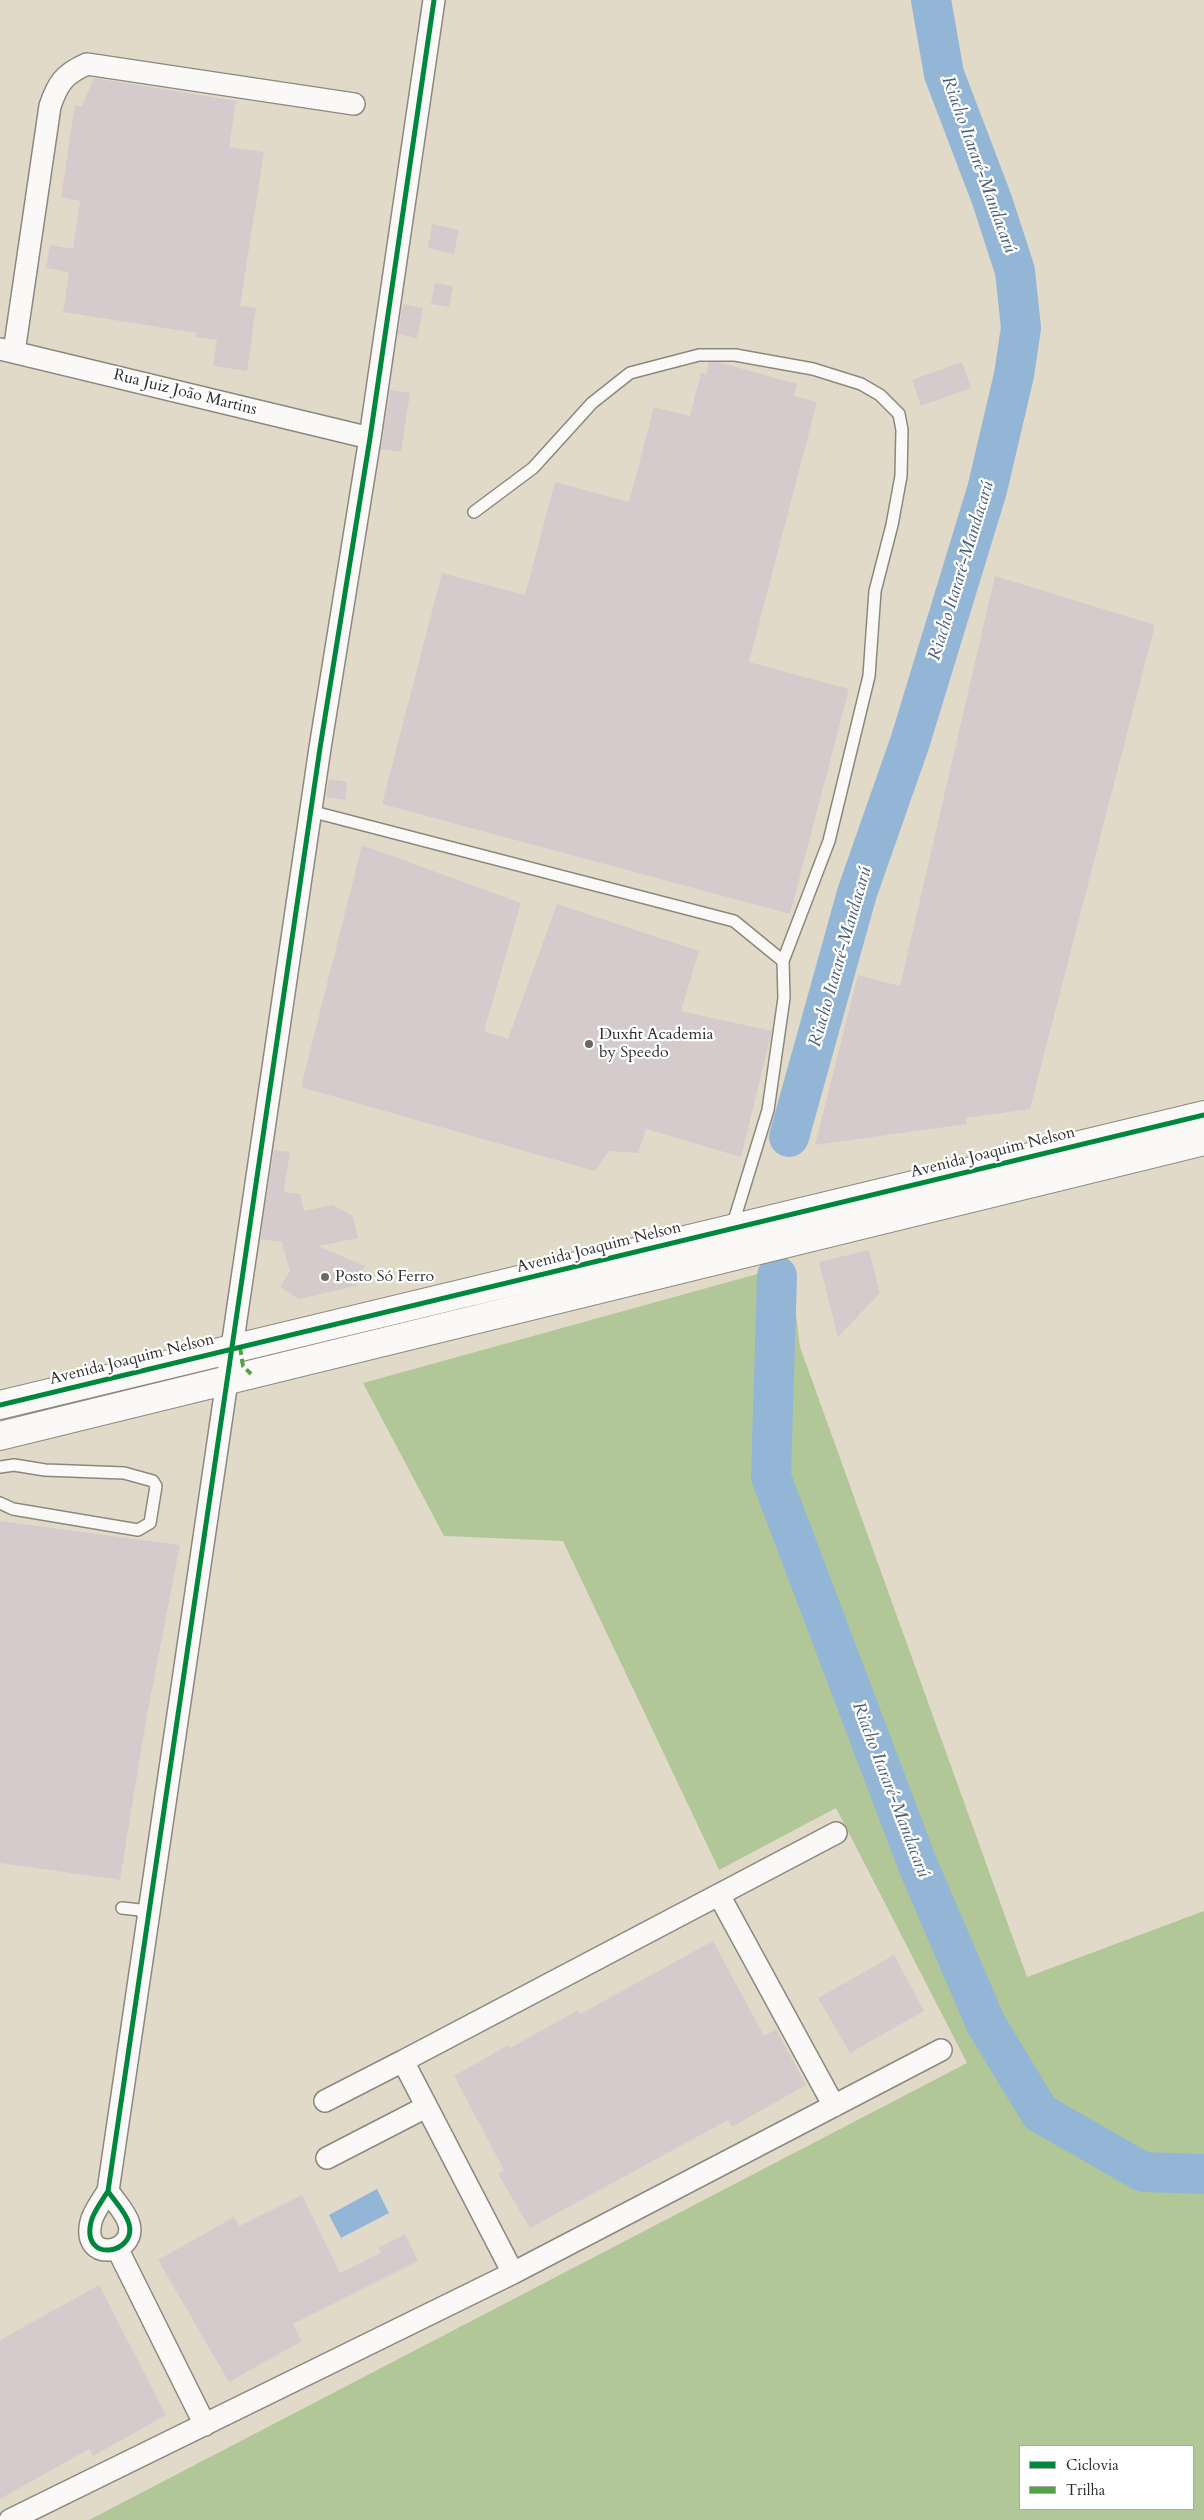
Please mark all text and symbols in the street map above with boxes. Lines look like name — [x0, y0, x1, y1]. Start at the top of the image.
water label: Riacho Itararé-Mandacarú — [936, 74, 1020, 256]
street label: Rua Juiz João Martins — [111, 366, 259, 420]
water label: Riacho Itararé-Mandacarú — [924, 479, 1000, 663]
water label: Riacho Itararé-Mandacarú — [805, 864, 877, 1050]
place label: Duxfit Academia by Speedo — [599, 1025, 713, 1063]
marker: Duxfit Academia by Speedo — [583, 1038, 595, 1050]
street label: Avenida Joaquim Nelson — [909, 1123, 1077, 1183]
street label: Avenida Joaquim Nelson — [515, 1218, 683, 1278]
place label: Posto Só Ferro — [335, 1267, 434, 1287]
marker: Posto Só Ferro — [319, 1271, 331, 1283]
street label: Avenida Joaquim Nelson — [48, 1330, 216, 1390]
water label: Riacho Itararé-Mandacarú — [847, 1699, 933, 1881]
legend — [1019, 2445, 1194, 2510]
text: Ciclovia — [1066, 2455, 1119, 2475]
text: Trilha — [1066, 2480, 1105, 2500]

